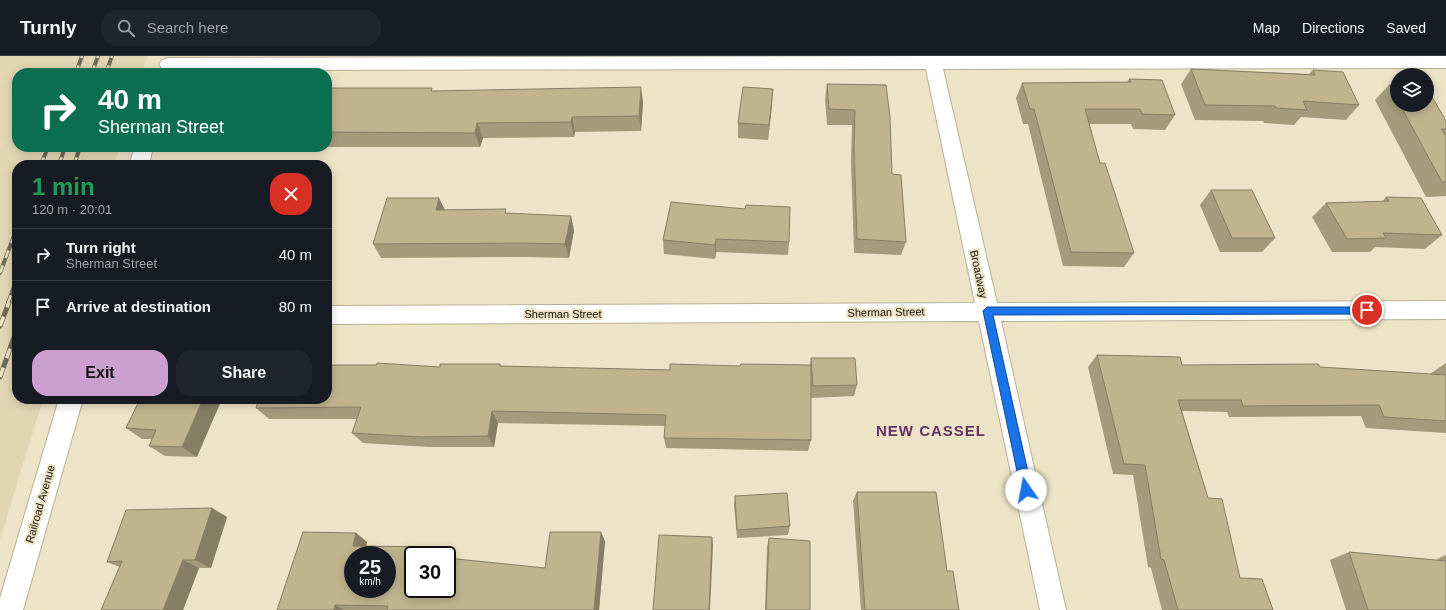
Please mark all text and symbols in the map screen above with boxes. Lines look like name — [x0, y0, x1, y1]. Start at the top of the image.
search box — [101, 10, 381, 46]
text: Turnly — [20, 17, 77, 38]
icon: search — [115, 17, 137, 39]
text: Search here — [147, 19, 228, 36]
text: Map — [1253, 20, 1280, 36]
text: Directions — [1302, 20, 1364, 36]
text: Saved — [1386, 20, 1426, 36]
map controls — [1390, 68, 1434, 112]
button: layers — [1390, 68, 1434, 112]
icon: right — [32, 84, 84, 136]
text: 40 m — [98, 84, 162, 115]
text: Sherman Street — [98, 117, 224, 137]
text: 1 min — [32, 173, 95, 200]
button: close — [270, 173, 312, 215]
text: 120 m · 20:01 — [32, 202, 112, 217]
text: Turn right — [66, 239, 136, 256]
icon: right — [32, 244, 54, 266]
text: 40 m — [279, 246, 312, 263]
street label: Broadway — [968, 249, 990, 300]
text: Sherman Street — [66, 256, 157, 271]
pin — [1350, 293, 1384, 327]
icon: arrive — [32, 296, 54, 318]
text: Arrive at destination — [66, 298, 211, 315]
text: 80 m — [279, 298, 312, 315]
icon: arrive — [1356, 299, 1378, 321]
street label: Sherman Street — [847, 305, 925, 319]
street label: Sherman Street — [524, 308, 602, 320]
button: Exit — [32, 350, 168, 396]
button: Share — [176, 350, 312, 396]
district label: NEW CASSEL — [876, 422, 986, 439]
street label: Railroad Avenue — [23, 464, 57, 544]
position arrow — [1005, 469, 1047, 511]
speed limit sign: 30 — [404, 546, 456, 598]
text: 25 — [359, 556, 381, 578]
text: km/h — [359, 576, 381, 587]

